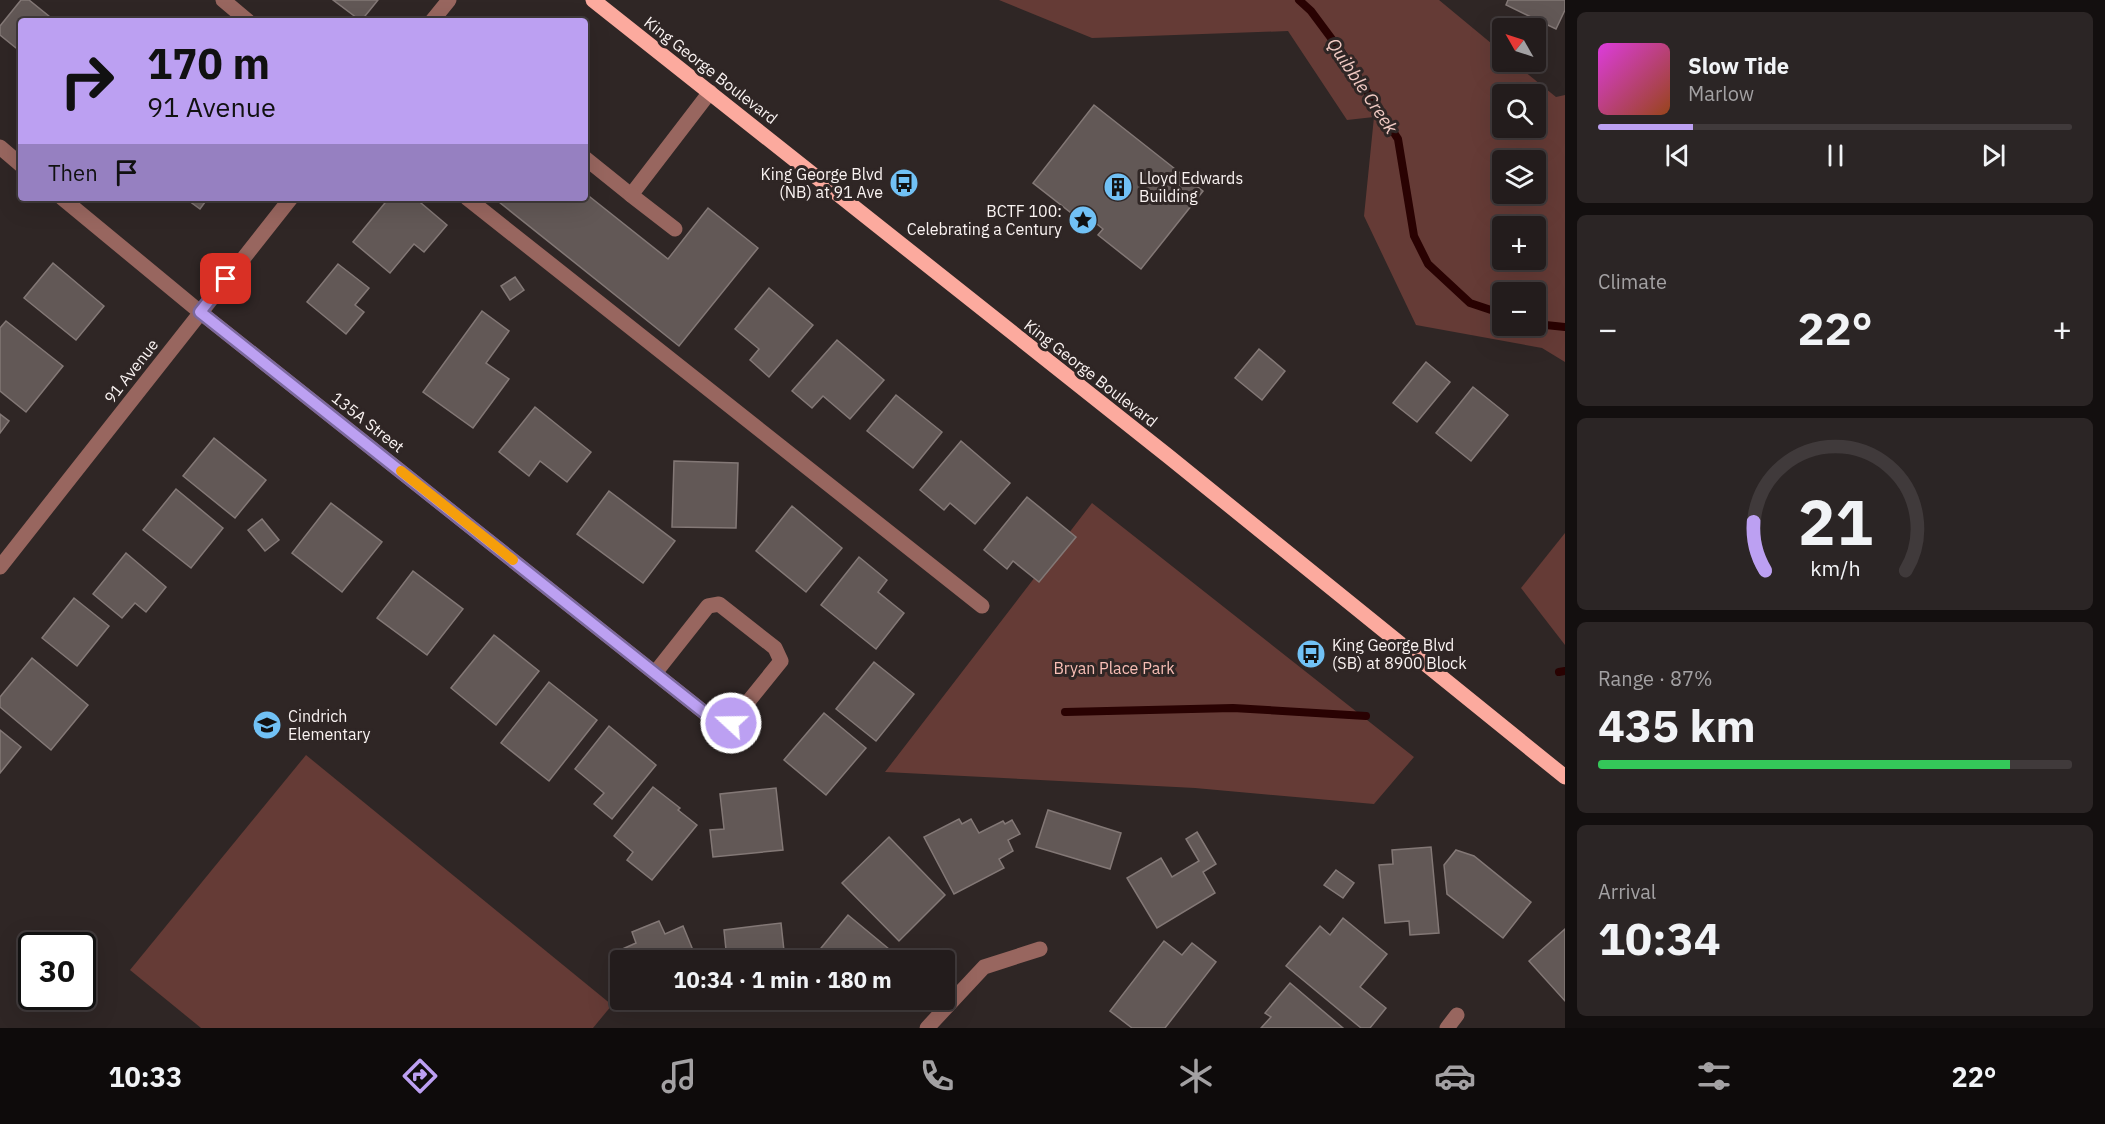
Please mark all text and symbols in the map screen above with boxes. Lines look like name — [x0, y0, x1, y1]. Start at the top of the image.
street label: King George Boulevard — [640, 12, 782, 128]
north arrow — [1492, 18, 1546, 72]
map controls — [1492, 18, 1546, 336]
water label: Quibble Creek — [1322, 33, 1403, 139]
text: 170 m — [147, 36, 270, 91]
icon: right — [48, 42, 126, 120]
text: Slow Tide — [1688, 51, 1789, 80]
text: Marlow — [1688, 80, 1754, 107]
button: search — [1492, 84, 1546, 138]
text: 91 Avenue — [147, 89, 276, 124]
icon: previous — [1661, 139, 1694, 172]
icon: pause — [1819, 139, 1852, 172]
icon: next — [1977, 139, 2010, 172]
button: layers — [1492, 150, 1546, 204]
icon: arrive — [110, 156, 143, 189]
text: Then — [48, 158, 98, 187]
place label: King George Blvd (NB) at 91 Ave — [761, 164, 883, 202]
bus stop icon: King George Blvd (NB) at 91 Ave — [888, 167, 920, 199]
place label: Lloyd Edwards Building — [1139, 168, 1243, 206]
building icon: Lloyd Edwards Building — [1102, 171, 1134, 203]
place label: BCTF 100: Celebrating a Century — [907, 201, 1062, 239]
place icon: BCTF 100: Celebrating a Century — [1067, 204, 1099, 236]
button: + — [1492, 216, 1546, 270]
pin — [200, 253, 251, 304]
icon: arrive — [209, 262, 242, 295]
text: Climate — [1598, 268, 1667, 295]
button: − — [1492, 282, 1546, 336]
text: 22° — [1797, 299, 1873, 357]
text: − — [1598, 307, 1618, 350]
text: + — [2052, 307, 2072, 350]
street label: King George Boulevard — [1020, 315, 1162, 431]
street label: 91 Avenue — [100, 335, 163, 407]
street label: 135A Street — [328, 387, 408, 457]
text: 21 — [1798, 481, 1872, 562]
text: km/h — [1810, 554, 1860, 582]
place label: King George Blvd (SB) at 8900 Block — [1332, 635, 1467, 673]
bus stop icon: King George Blvd (SB) at 8900 Block — [1295, 638, 1327, 670]
park label: Bryan Place Park — [1053, 658, 1175, 678]
text: Range · 87% — [1598, 665, 1713, 692]
position arrow — [699, 691, 763, 755]
text: 435 km — [1598, 696, 1756, 754]
place label: Cindrich Elementary — [288, 706, 370, 744]
school or university icon: Cindrich Elementary — [251, 709, 283, 741]
text: Arrival — [1598, 878, 1656, 905]
text: 10:34 — [1598, 909, 1721, 967]
speed limit sign: 30 — [18, 932, 96, 1010]
text: 10:34 · 1 min · 180 m — [673, 965, 892, 994]
icon: directions — [399, 1055, 441, 1097]
icon: music — [658, 1055, 700, 1097]
icon: phone — [916, 1055, 958, 1097]
icon: climate — [1175, 1055, 1217, 1097]
icon: car — [1434, 1055, 1476, 1097]
icon: filters — [1693, 1055, 1735, 1097]
text: 10:33 — [108, 1059, 182, 1094]
text: 22° — [1951, 1059, 1997, 1094]

